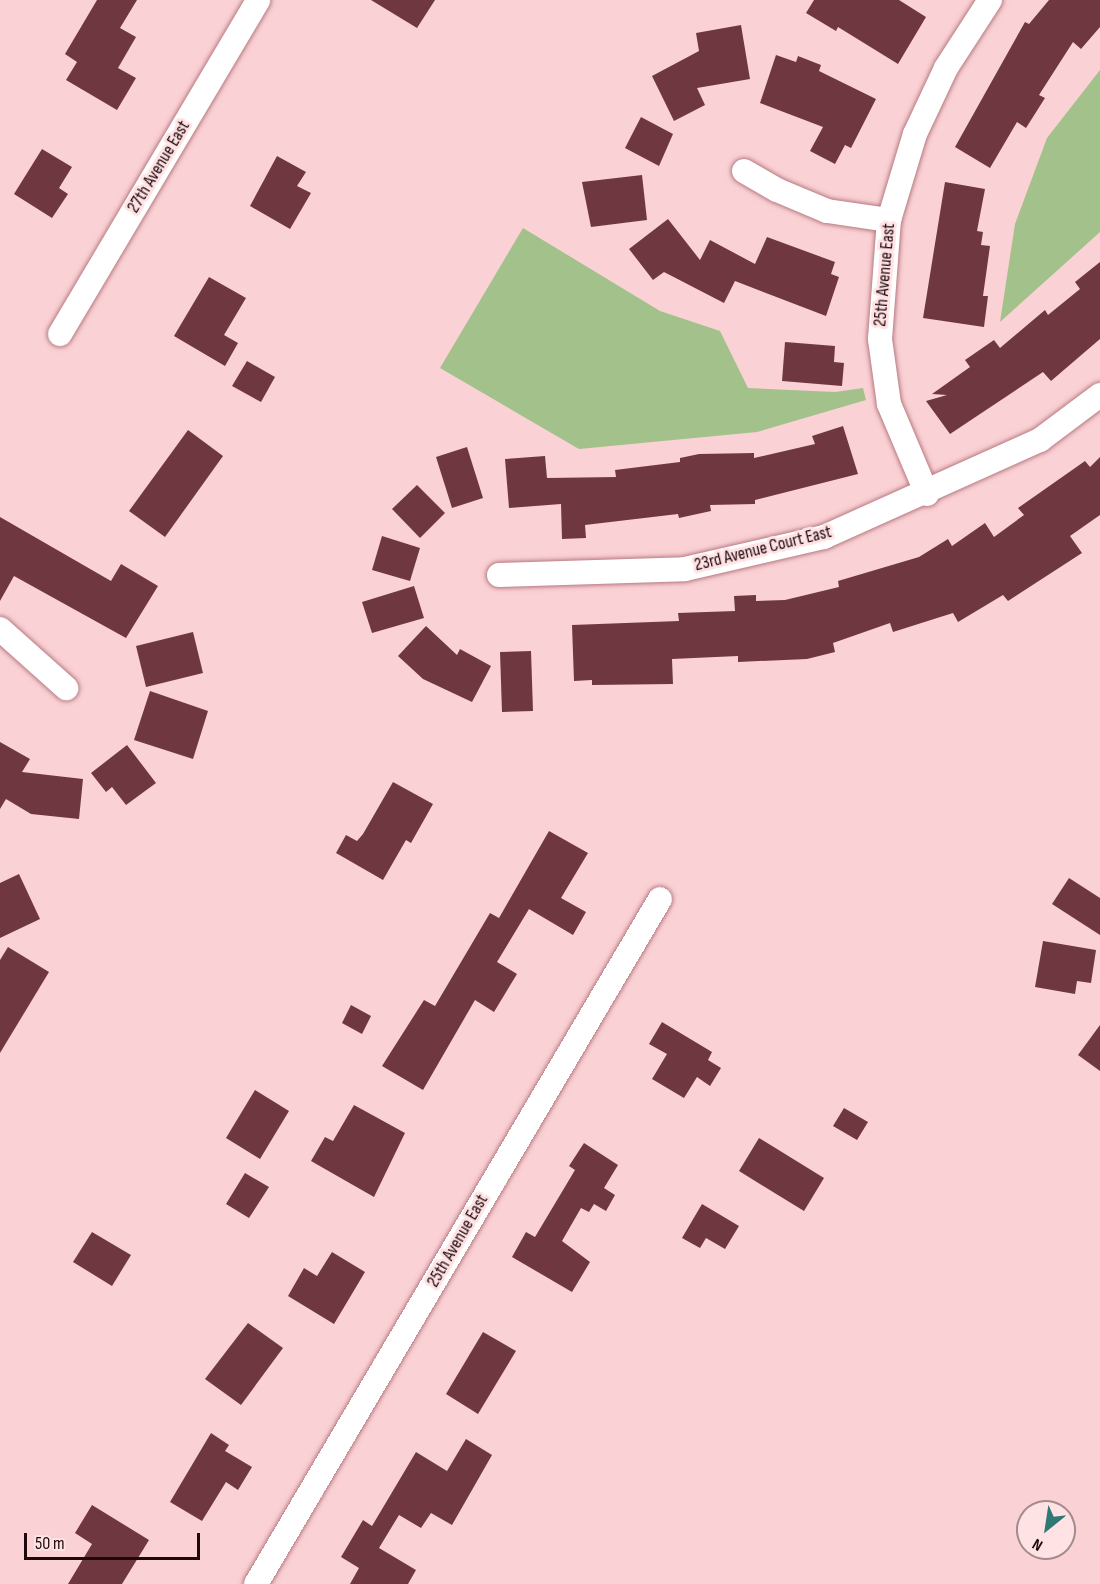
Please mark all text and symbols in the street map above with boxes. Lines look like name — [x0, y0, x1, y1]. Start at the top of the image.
street label: 27th Avenue East — [123, 117, 195, 217]
street label: 25th Avenue East — [870, 222, 900, 328]
street label: 23rd Avenue Court East — [692, 522, 834, 576]
street label: 25th Avenue East — [423, 1191, 493, 1291]
north arrow — [1016, 1500, 1076, 1560]
scale bar — [27, 1521, 202, 1559]
text: 50 m — [35, 1533, 65, 1554]
text: N — [1029, 1534, 1046, 1555]

